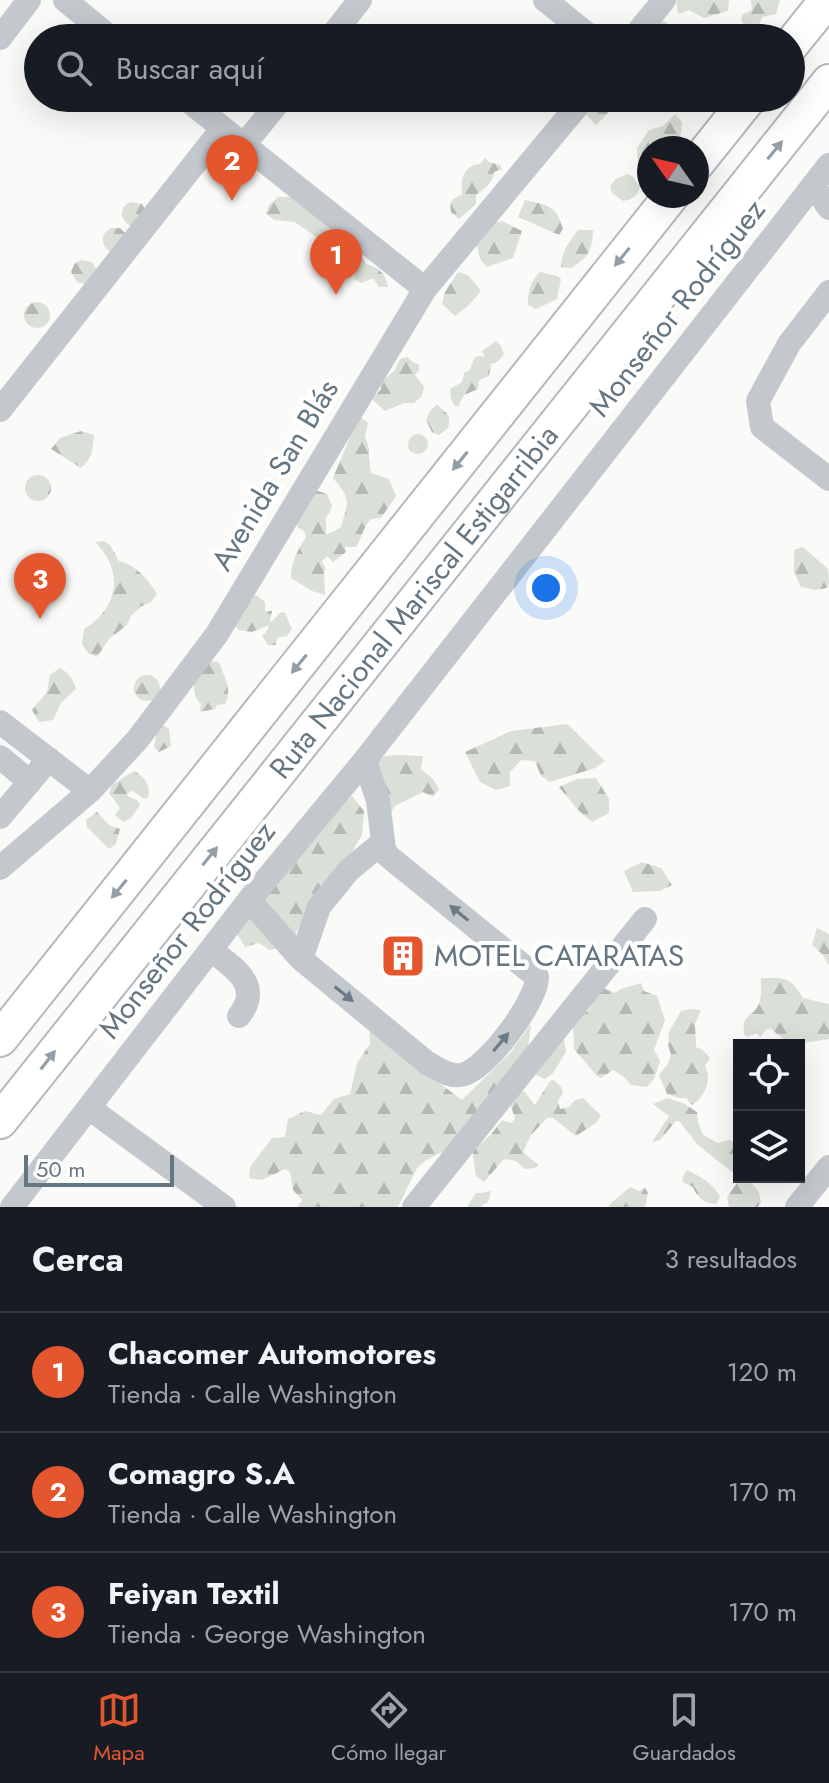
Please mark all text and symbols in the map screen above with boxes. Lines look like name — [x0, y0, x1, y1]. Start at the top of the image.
search box — [24, 24, 805, 112]
icon: search — [52, 46, 96, 90]
text: Buscar aquí — [116, 47, 264, 90]
pin: 2 — [206, 135, 258, 201]
north arrow — [637, 136, 709, 208]
one-way arrow — [766, 140, 782, 160]
street label: Monseñor Rodríguez — [578, 190, 775, 426]
pin: 1 — [310, 229, 362, 295]
one-way arrow — [615, 247, 631, 267]
street label: Avenida San Blás — [200, 371, 349, 579]
street label: Ruta Nacional Mariscal Estigarribia — [259, 415, 568, 788]
one-way arrow — [452, 450, 469, 471]
pin: 3 — [14, 553, 66, 619]
your location — [526, 568, 566, 608]
one-way arrow — [291, 654, 307, 674]
street label: Monseñor Rodríguez — [88, 812, 285, 1048]
one-way arrow — [201, 846, 218, 866]
one-way arrow — [112, 879, 128, 899]
one-way arrow — [449, 905, 469, 922]
building icon: MOTEL CATARATAS — [379, 932, 427, 980]
place label: MOTEL CATARATAS — [434, 934, 684, 977]
one-way arrow — [334, 985, 354, 1002]
one-way arrow — [492, 1032, 509, 1052]
map controls — [733, 1039, 805, 1183]
button: locate — [733, 1039, 805, 1111]
one-way arrow — [40, 1050, 56, 1070]
button: layers — [733, 1111, 805, 1183]
scale bar — [24, 1151, 174, 1187]
text: 50 m — [36, 1153, 85, 1185]
text: Cerca — [32, 1235, 124, 1284]
text: 3 resultados — [665, 1240, 797, 1278]
text: Chacomer Automotores — [108, 1332, 436, 1375]
text: 1 — [51, 1353, 65, 1391]
text: 120 m — [727, 1353, 797, 1391]
text: Tienda · Calle Washington — [108, 1375, 397, 1413]
text: Comagro S.A — [108, 1452, 295, 1495]
text: 2 — [49, 1473, 67, 1511]
text: 170 m — [728, 1473, 797, 1511]
text: Tienda · Calle Washington — [108, 1495, 397, 1533]
text: Feiyan Textil — [108, 1572, 280, 1615]
text: 3 — [50, 1593, 66, 1631]
text: 170 m — [728, 1593, 797, 1631]
text: Tienda · George Washington — [108, 1615, 426, 1653]
tab: Mapa — [93, 1688, 145, 1768]
tab: Cómo llegar — [331, 1688, 446, 1768]
tab: Guardados — [632, 1688, 736, 1768]

